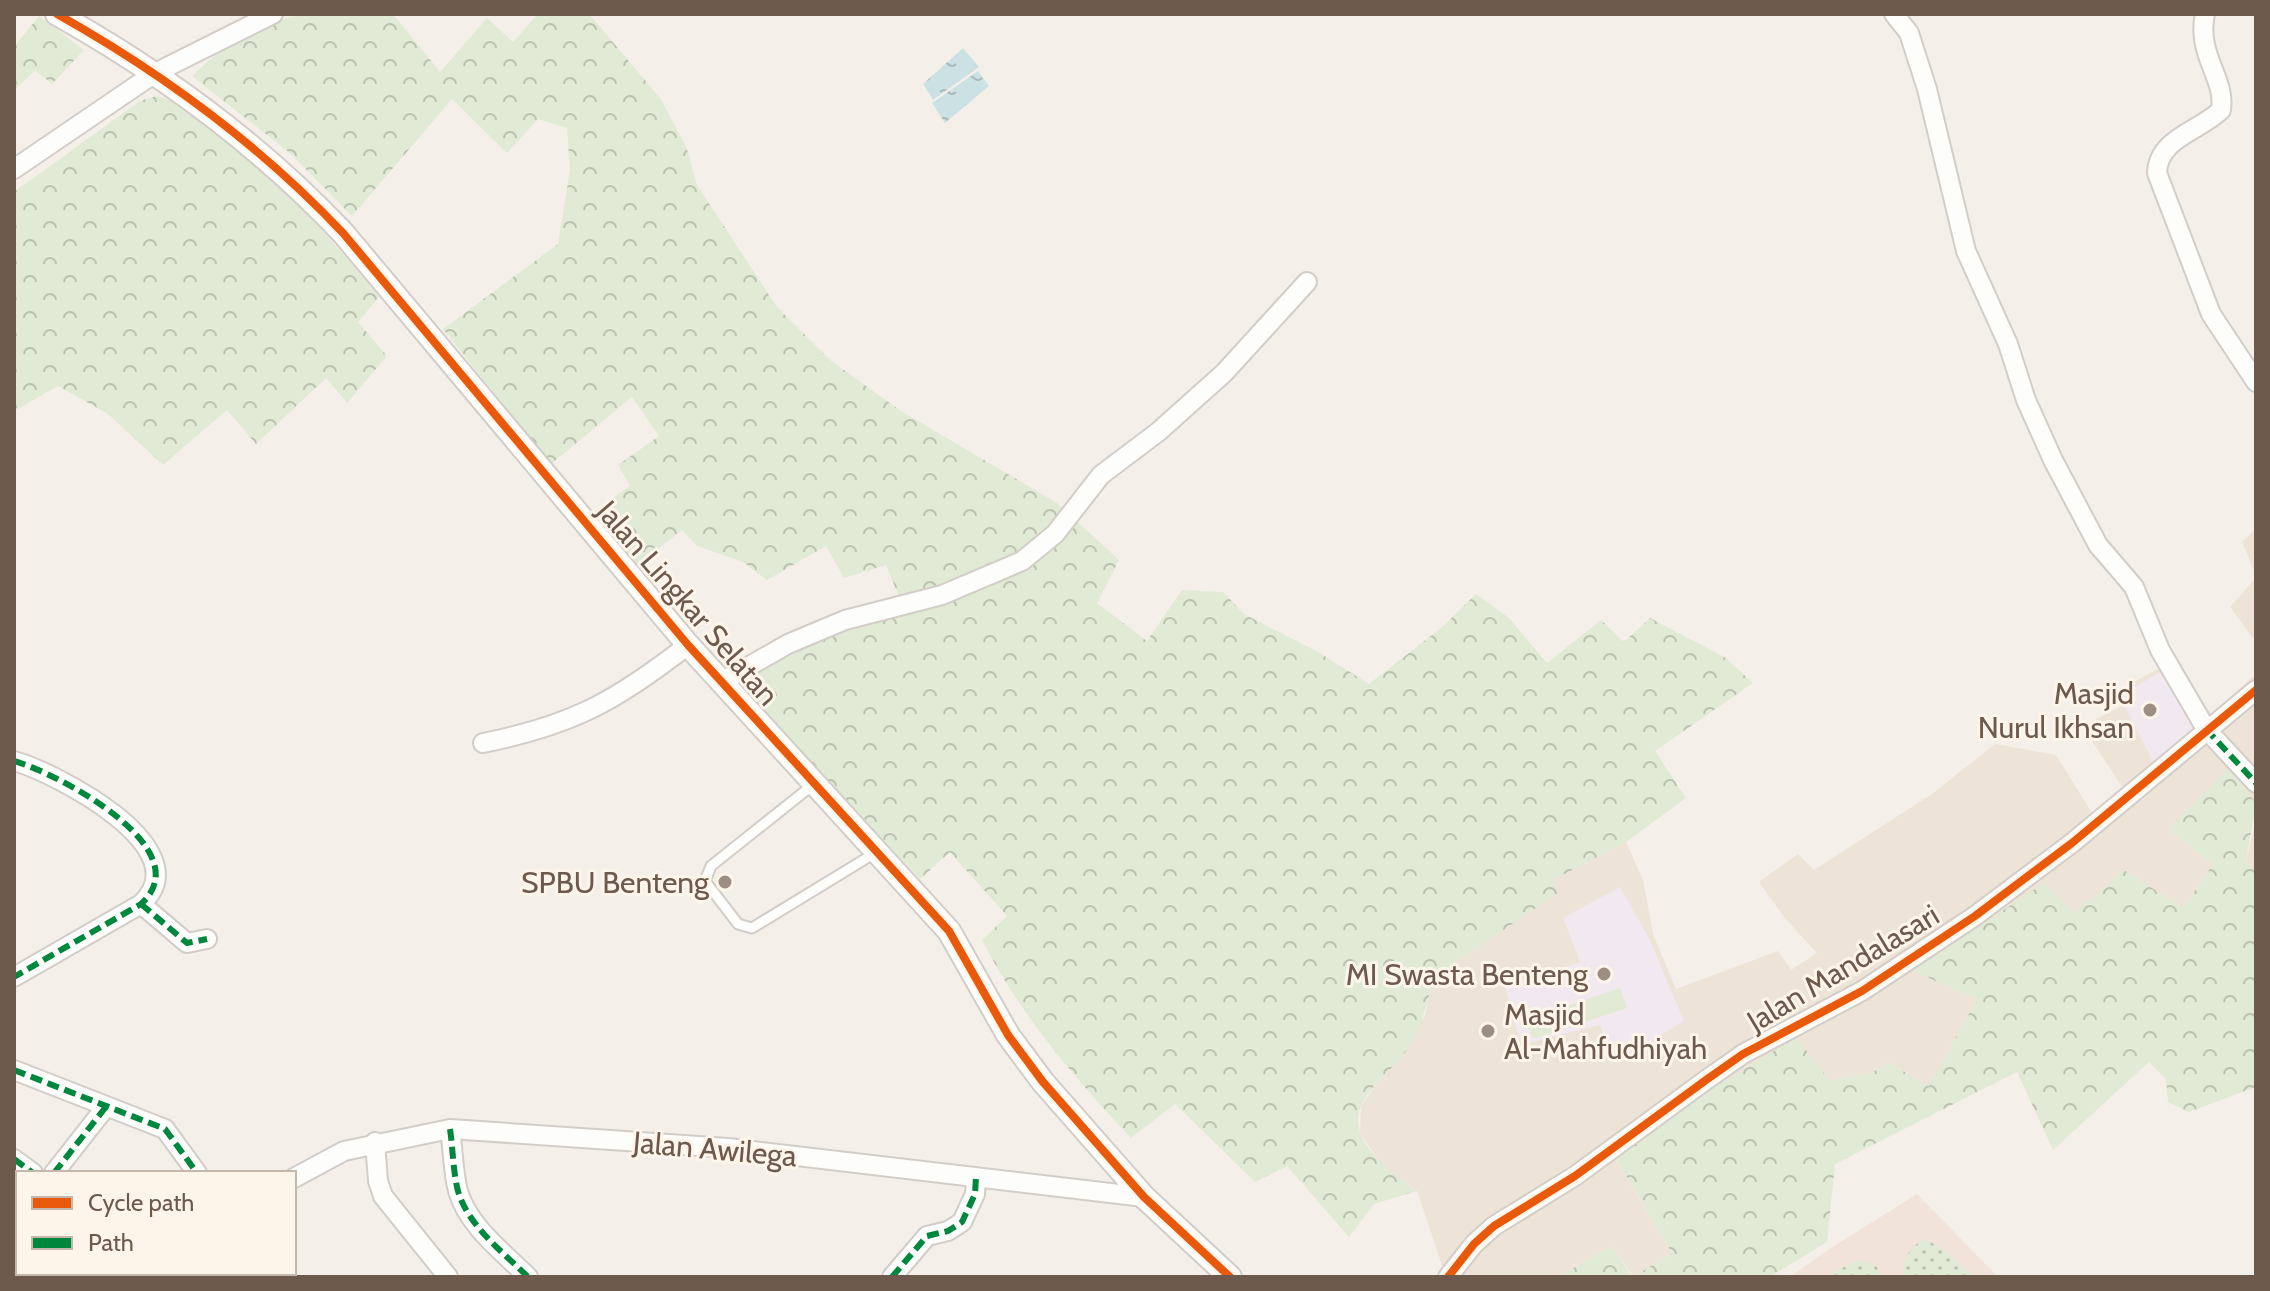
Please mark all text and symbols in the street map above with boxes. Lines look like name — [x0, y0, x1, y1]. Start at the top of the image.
street label: Jalan Lingkar Selatan — [588, 492, 787, 713]
place label: Masjid Nurul Ikhsan — [1978, 675, 2134, 746]
marker: Masjid Nurul Ikhsan — [2141, 701, 2159, 719]
place label: SPBU Benteng — [521, 864, 710, 901]
marker: SPBU Benteng — [716, 873, 734, 891]
street label: Jalan Mandalasari — [1739, 896, 1946, 1040]
place label: MI Swasta Benteng — [1346, 956, 1589, 993]
marker: MI Swasta Benteng — [1595, 965, 1613, 983]
place label: Masjid Al-Mahfudhiyah — [1504, 996, 1707, 1067]
marker: Masjid Al-Mahfudhiyah — [1479, 1022, 1497, 1040]
street label: Jalan Awilega — [631, 1123, 799, 1175]
legend — [16, 1171, 296, 1275]
text: Cycle path — [88, 1188, 194, 1217]
text: Path — [88, 1228, 134, 1257]

